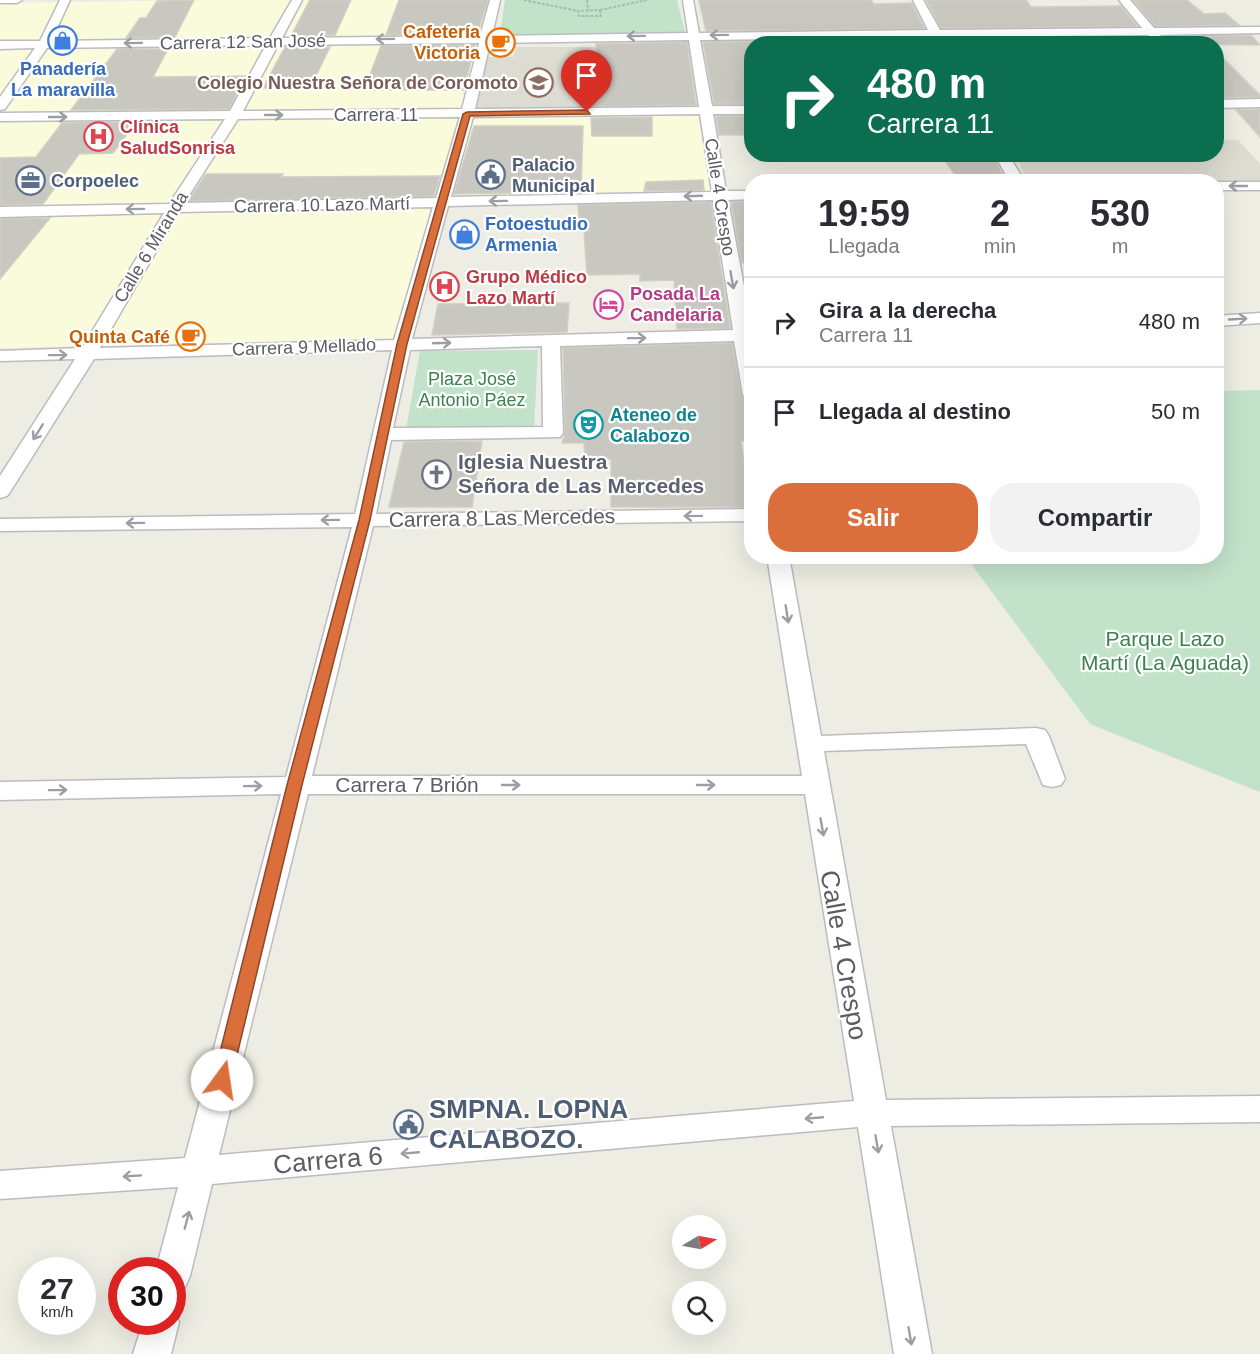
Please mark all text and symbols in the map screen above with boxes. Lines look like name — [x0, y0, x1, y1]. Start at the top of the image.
place label: Cafetería Victoria — [403, 22, 481, 63]
shop icon: Panadería La maravilla — [47, 24, 79, 56]
cafe icon: Cafetería Victoria — [485, 26, 517, 58]
one-way arrow — [626, 30, 646, 42]
one-way arrow — [709, 30, 729, 41]
street label: Carrera 12 San José — [160, 31, 326, 53]
one-way arrow — [376, 34, 396, 45]
one-way arrow — [123, 37, 143, 49]
pin — [561, 50, 612, 112]
place label: Panadería La maravilla — [11, 59, 116, 100]
icon: arrive — [570, 59, 603, 92]
icon: right — [768, 60, 846, 138]
text: 480 m — [867, 60, 986, 107]
school or university icon: Colegio Nuestra Señora de Coromoto — [523, 67, 555, 99]
place label: Colegio Nuestra Señora de Coromoto — [197, 73, 518, 93]
street label: Carrera 11 — [334, 105, 418, 125]
one-way arrow — [264, 109, 284, 121]
text: Carrera 11 — [867, 109, 994, 139]
one-way arrow — [48, 111, 68, 123]
place label: Clínica SaludSonrisa — [120, 117, 236, 158]
hospital icon: Clínica SaludSonrisa — [83, 121, 115, 153]
street label: Calle 4 Crespo — [701, 137, 739, 257]
place label: Palacio Municipal — [512, 155, 595, 196]
public building icon: Palacio Municipal — [475, 159, 507, 191]
office icon: Corpoelec — [14, 165, 46, 197]
place label: Corpoelec — [51, 171, 139, 191]
one-way arrow — [1229, 180, 1249, 192]
street label: Calle 6 Miranda — [110, 187, 193, 306]
one-way arrow — [684, 191, 704, 202]
street label: Carrera 10 Lazo Martí — [234, 193, 410, 217]
text: 19:59 — [818, 193, 910, 234]
text: 2 — [990, 193, 1010, 234]
text: 530 — [1090, 193, 1150, 234]
one-way arrow — [489, 196, 509, 207]
one-way arrow — [126, 203, 146, 215]
place label: Fotoestudio Armenia — [485, 214, 588, 255]
shop icon: Fotoestudio Armenia — [448, 218, 480, 250]
text: Llegada — [828, 235, 900, 257]
text: min — [984, 235, 1016, 257]
text: m — [1112, 235, 1128, 257]
place label: Grupo Médico Lazo Martí — [466, 267, 587, 308]
one-way arrow — [727, 270, 738, 290]
hospital icon: Grupo Médico Lazo Martí — [429, 271, 461, 303]
place label: Posada La Candelaria — [630, 284, 723, 325]
hotel icon: Posada La Candelaria — [593, 288, 625, 320]
text: Gira a la derecha — [819, 298, 996, 323]
icon: right — [768, 306, 801, 339]
text: 480 m — [1139, 309, 1200, 334]
one-way arrow — [1228, 314, 1248, 325]
cafe icon: Quinta Café — [175, 321, 207, 353]
text: Carrera 11 — [819, 324, 913, 346]
place label: Quinta Café — [69, 327, 170, 347]
one-way arrow — [627, 332, 647, 343]
street label: Carrera 9 Mellado — [232, 334, 376, 360]
one-way arrow — [432, 337, 452, 349]
one-way arrow — [48, 349, 68, 361]
park label: Plaza José Antonio Páez — [418, 369, 526, 410]
icon: arrive — [768, 396, 801, 429]
text: Llegada al destino — [819, 399, 1011, 424]
text: 50 m — [1151, 399, 1200, 424]
place label: Ateneo de Calabozo — [610, 405, 697, 446]
theatre icon: Ateneo de Calabozo — [573, 409, 605, 441]
one-way arrow — [31, 423, 43, 440]
place label: Iglesia Nuestra Señora de Las Mercedes — [458, 450, 704, 497]
church icon: Iglesia Nuestra Señora de Las Mercedes — [421, 458, 453, 490]
button: Salir — [768, 483, 978, 552]
button: Compartir — [990, 483, 1200, 552]
street label: Carrera 8 Las Mercedes — [389, 504, 615, 531]
one-way arrow — [684, 510, 704, 522]
one-way arrow — [321, 514, 341, 526]
one-way arrow — [126, 517, 146, 529]
one-way arrow — [782, 604, 793, 624]
park label: Parque Lazo Martí (La Aguada) — [1081, 627, 1249, 674]
street label: Carrera 7 Brión — [335, 773, 479, 796]
one-way arrow — [501, 779, 521, 791]
one-way arrow — [696, 779, 716, 791]
one-way arrow — [243, 780, 263, 792]
one-way arrow — [48, 784, 68, 796]
one-way arrow — [817, 817, 828, 837]
street label: Calle 4 Crespo — [814, 868, 874, 1042]
position arrow — [190, 1048, 254, 1112]
place label: SMPNA. LOPNA CALABOZO. — [429, 1094, 629, 1154]
public building icon: SMPNA. LOPNA CALABOZO. — [392, 1108, 424, 1140]
one-way arrow — [804, 1113, 824, 1124]
one-way arrow — [872, 1133, 883, 1153]
street label: Carrera 6 — [272, 1140, 384, 1180]
one-way arrow — [401, 1148, 420, 1159]
one-way arrow — [122, 1171, 142, 1182]
one-way arrow — [182, 1211, 194, 1230]
north arrow — [672, 1215, 726, 1269]
map controls — [672, 1215, 726, 1335]
speed limit sign: 30 — [108, 1257, 186, 1335]
text: 27 — [40, 1272, 74, 1305]
button: search — [672, 1281, 726, 1335]
text: km/h — [41, 1303, 73, 1320]
one-way arrow — [905, 1326, 916, 1345]

